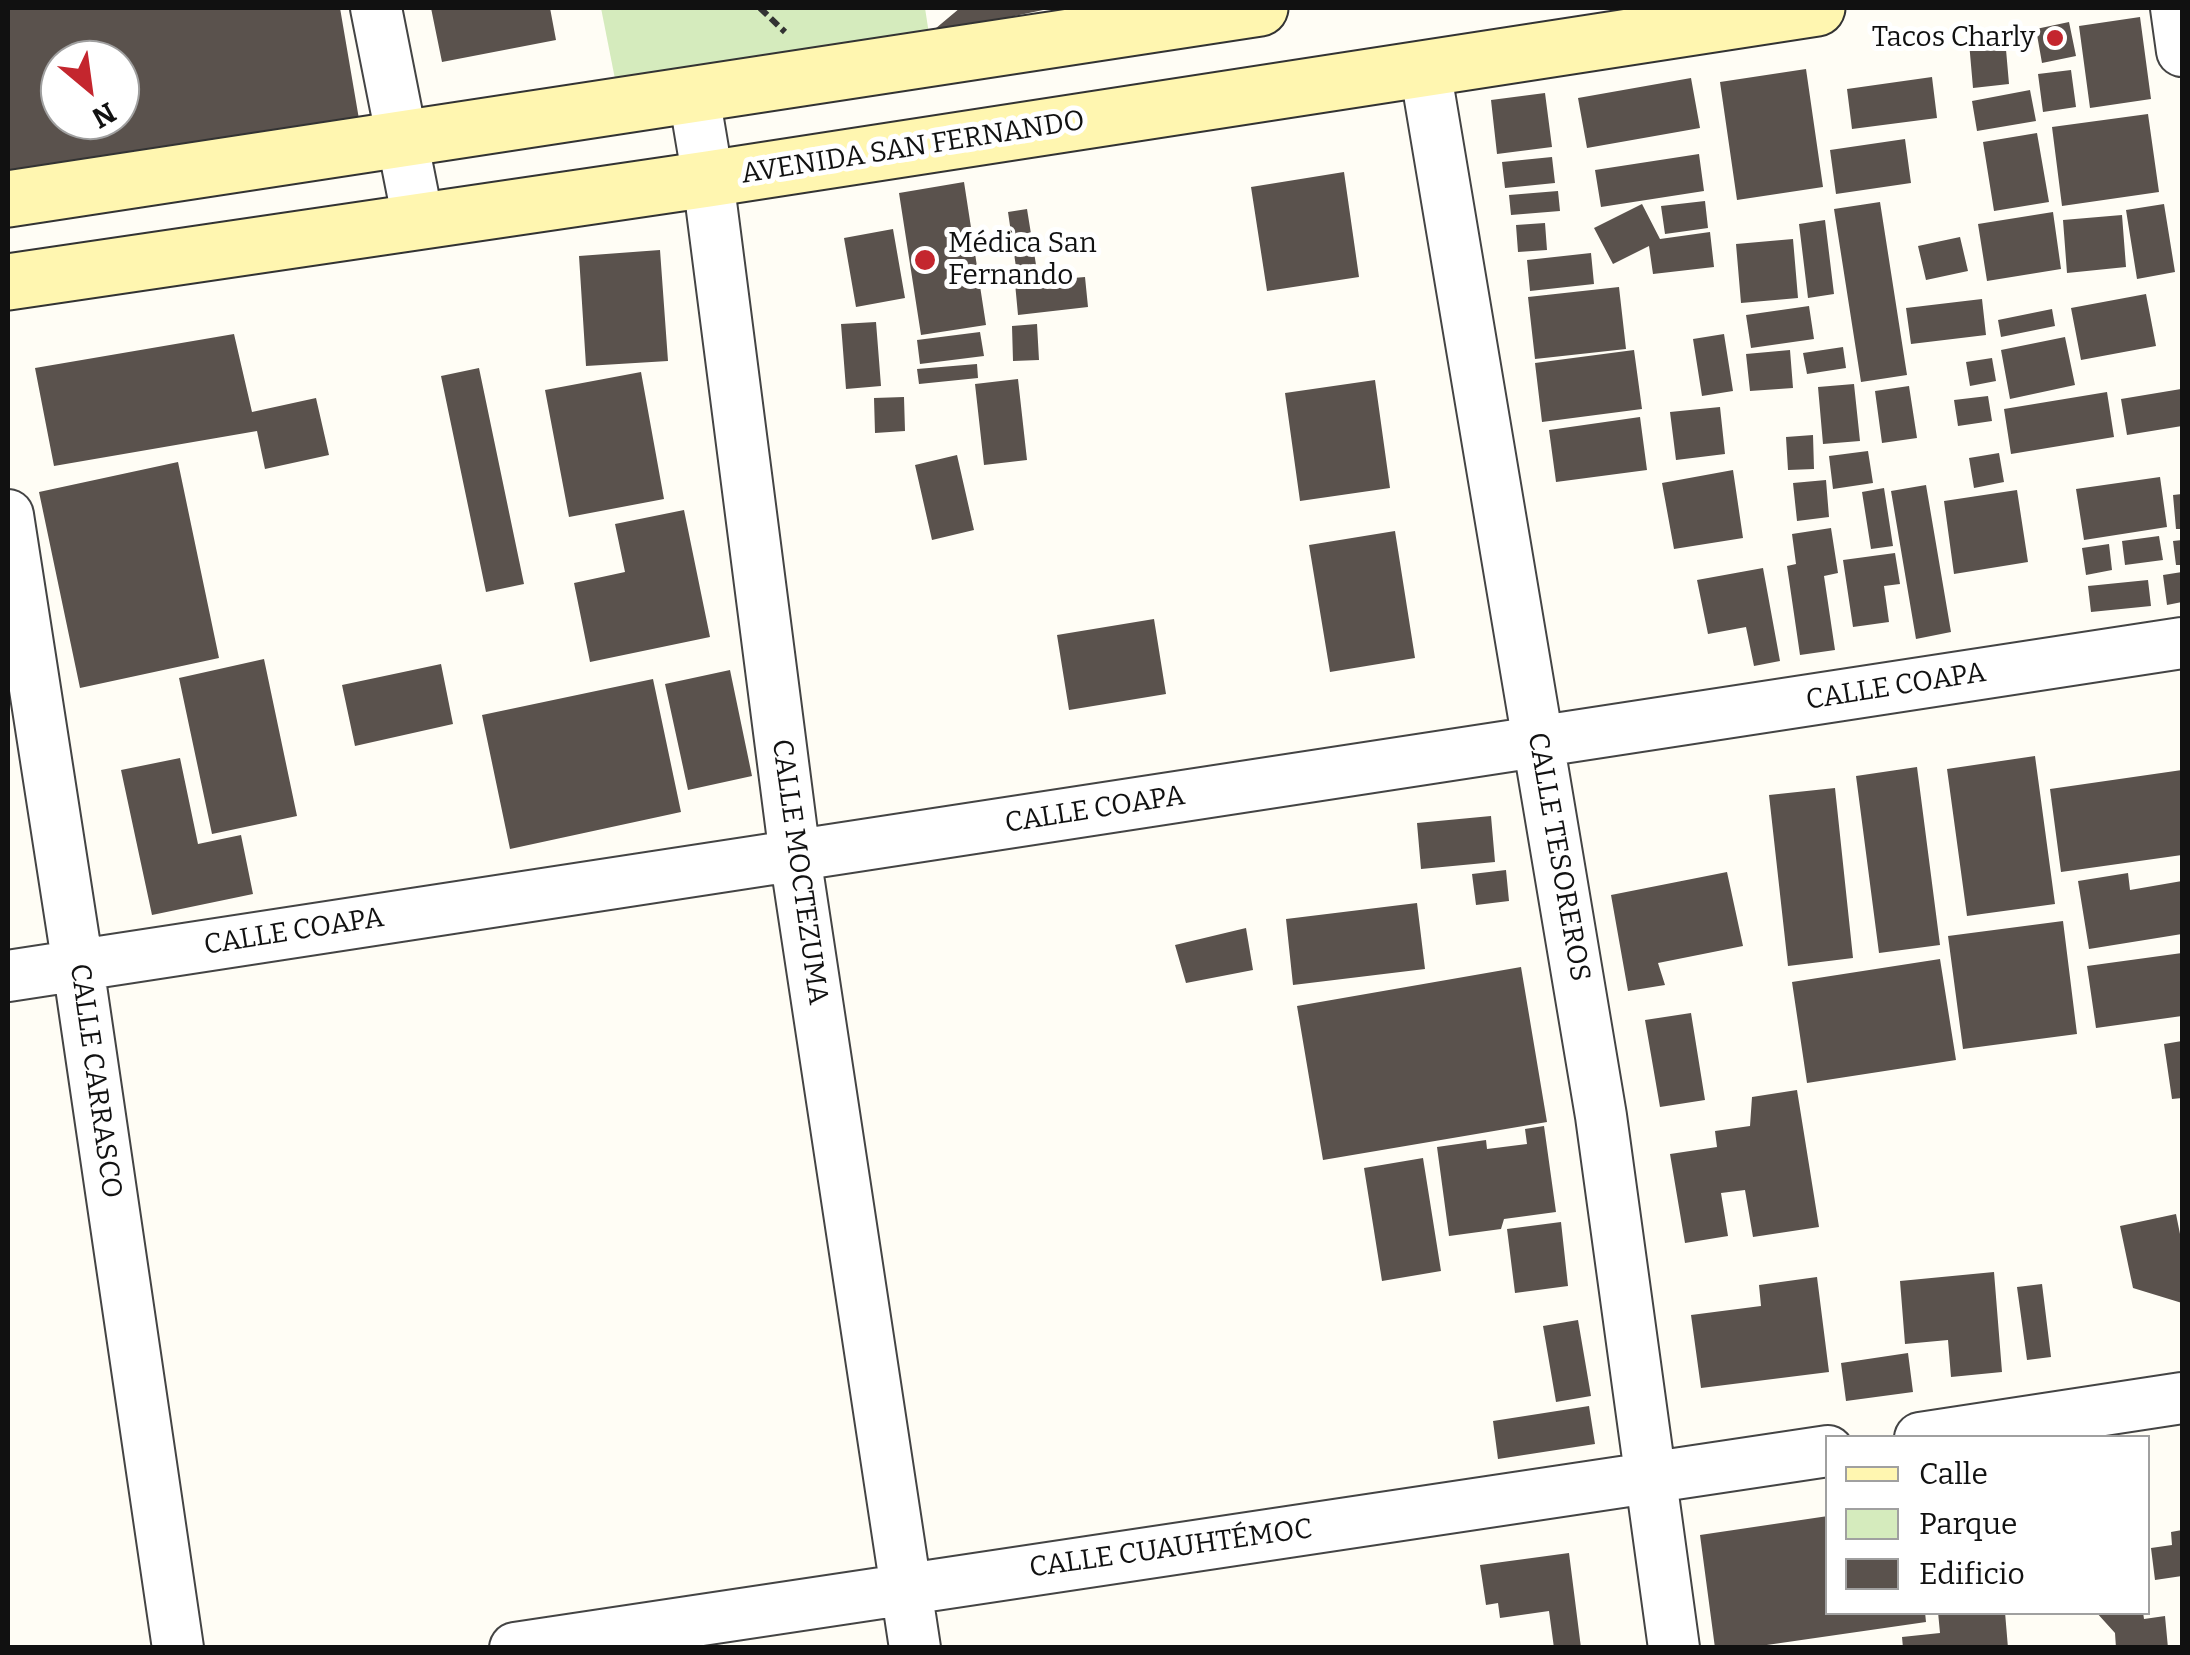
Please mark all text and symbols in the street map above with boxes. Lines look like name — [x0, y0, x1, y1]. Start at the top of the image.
place label: Tacos Charly — [1872, 21, 2035, 55]
marker: Tacos Charly — [2044, 27, 2066, 49]
north arrow — [40, 40, 140, 140]
text: N — [86, 95, 121, 135]
street label: AVENIDA SAN FERNANDO — [739, 104, 1087, 192]
place label: Médica San Fernando — [948, 227, 1097, 293]
marker: Médica San Fernando — [912, 247, 938, 273]
street label: CALLE COAPA — [1804, 656, 1988, 718]
street label: CALLE TESOREROS — [1520, 730, 1596, 984]
street label: CALLE MOCTEZUMA — [764, 737, 834, 1007]
street label: CALLE COAPA — [1003, 779, 1187, 841]
street label: CALLE COAPA — [202, 901, 386, 963]
street label: CALLE CARRASCO — [62, 962, 128, 1200]
legend — [1825, 1435, 2150, 1615]
text: Calle — [1919, 1456, 1988, 1492]
text: Parque — [1919, 1506, 2017, 1542]
street label: CALLE CUAUHTÉMOC — [1027, 1513, 1315, 1585]
text: Edificio — [1919, 1556, 2025, 1592]

